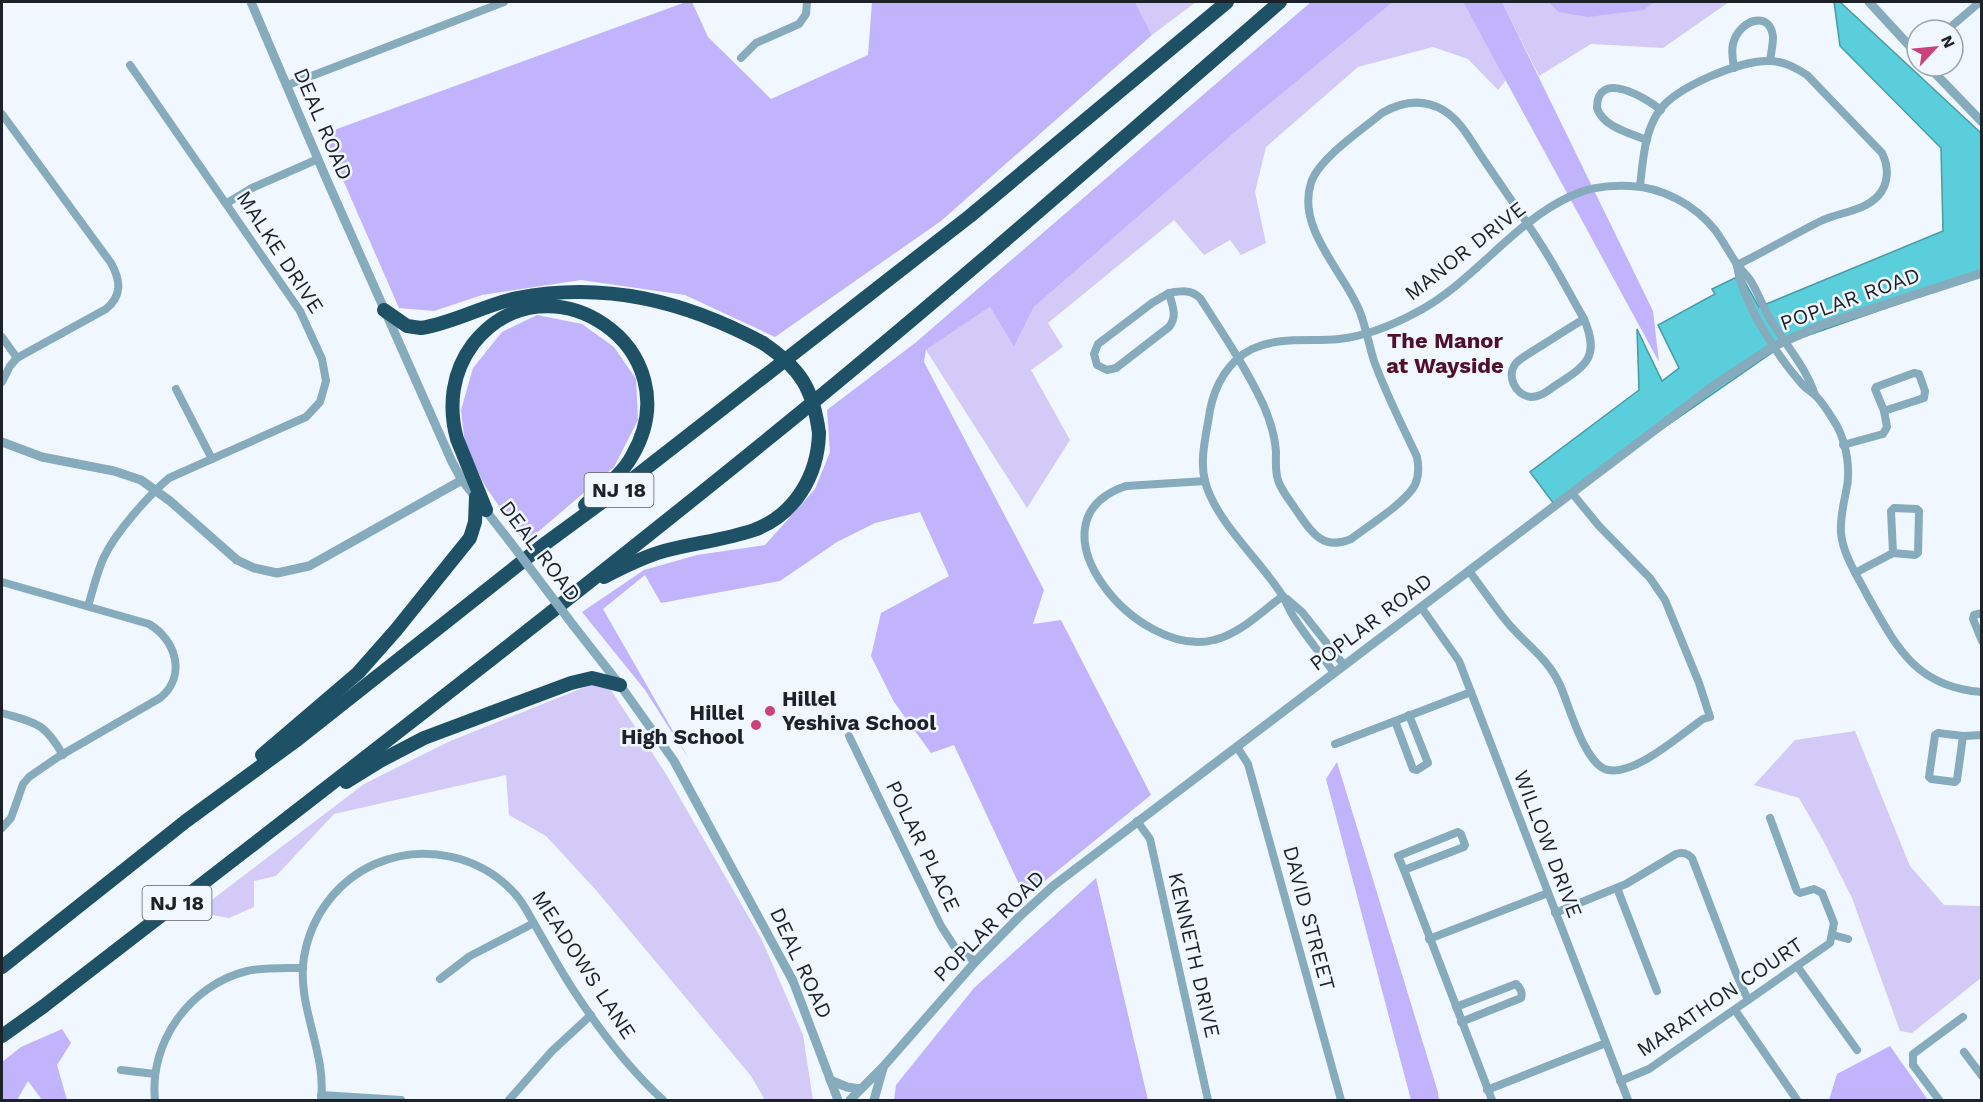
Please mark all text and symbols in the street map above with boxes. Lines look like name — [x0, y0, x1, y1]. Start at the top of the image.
north arrow — [1905, 18, 1965, 78]
text: N — [1937, 32, 1959, 51]
street label: DEAL ROAD — [289, 64, 358, 184]
street label: MALKE DRIVE — [232, 186, 329, 318]
street label: MANOR DRIVE — [1399, 196, 1530, 306]
street label: POPLAR ROAD — [1777, 262, 1923, 335]
district label: The Manor at Wayside — [1386, 328, 1504, 378]
road number: NJ 18 — [584, 473, 654, 507]
street label: DEAL ROAD — [494, 495, 586, 606]
street label: POPLAR ROAD — [1304, 567, 1437, 676]
place label: Hillel Yeshiva School — [782, 686, 936, 735]
place label: Hillel High School — [621, 700, 744, 749]
marker: Hillel Yeshiva School — [763, 704, 777, 718]
marker: Hillel High School — [749, 718, 763, 732]
street label: WILLOW DRIVE — [1509, 767, 1588, 921]
street label: POLAR PLACE — [881, 776, 966, 915]
street label: DAVID STREET — [1278, 843, 1341, 993]
street label: POPLAR ROAD — [928, 865, 1049, 986]
street label: KENNETH DRIVE — [1163, 870, 1226, 1040]
road number: NJ 18 — [142, 886, 212, 920]
street label: MEADOWS LANE — [527, 886, 642, 1044]
street label: DEAL ROAD — [765, 903, 838, 1022]
street label: MARATHON COURT — [1632, 931, 1808, 1062]

